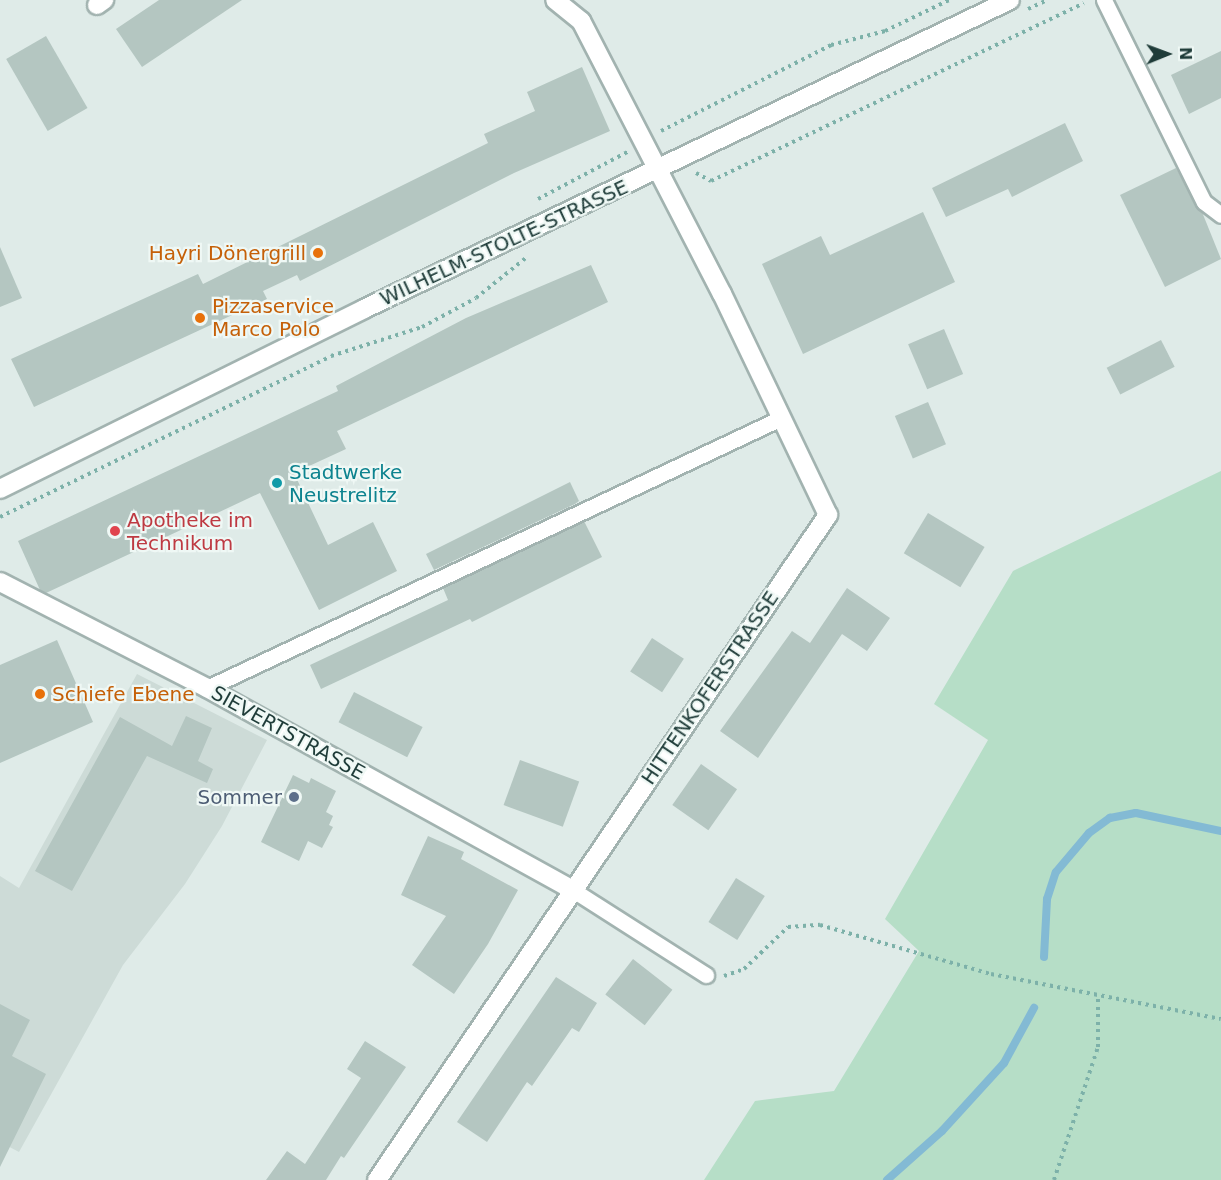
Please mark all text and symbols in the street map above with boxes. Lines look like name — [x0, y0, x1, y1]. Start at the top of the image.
north arrow — [1137, 24, 1197, 84]
text: N — [1176, 47, 1195, 61]
street label: WILHELM-STOLTE-STRASSE — [376, 175, 632, 311]
place label: Hayri Dönergrill — [149, 241, 306, 265]
marker: Hayri Dönergrill — [311, 246, 325, 260]
place label: Pizzaservice Marco Polo — [212, 294, 334, 341]
marker: Pizzaservice Marco Polo — [193, 311, 207, 325]
place label: Stadtwerke Neustrelitz — [289, 460, 402, 507]
marker: Stadtwerke Neustrelitz — [270, 476, 284, 490]
place label: Apotheke im Technikum — [127, 508, 253, 555]
marker: Apotheke im Technikum — [108, 524, 122, 538]
street label: HITTENKOFERSTRASSE — [636, 587, 784, 789]
street label: SIEVERTSTRASSE — [207, 681, 369, 785]
place label: Schiefe Ebene — [52, 682, 195, 706]
marker: Schiefe Ebene — [33, 687, 47, 701]
place label: Sommer — [198, 785, 282, 809]
marker: Sommer — [287, 790, 301, 804]

